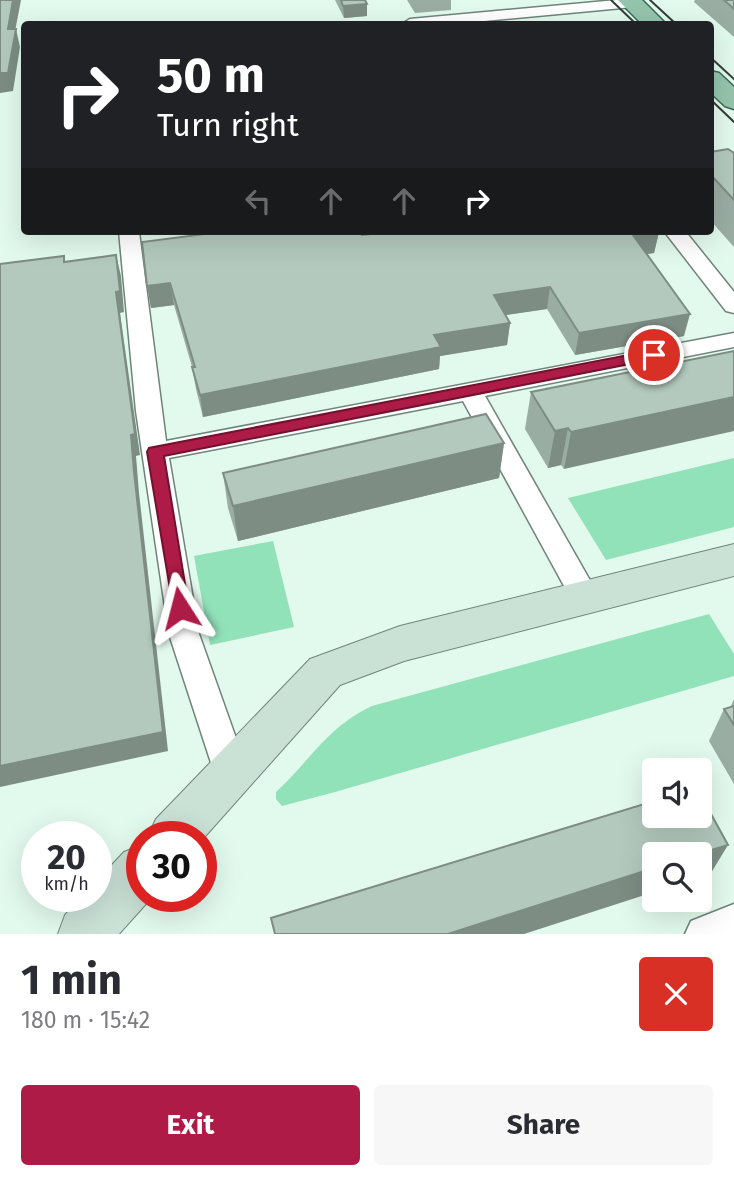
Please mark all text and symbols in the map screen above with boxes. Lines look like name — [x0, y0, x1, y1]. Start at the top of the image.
text: 50 m — [157, 46, 265, 105]
icon: right — [42, 49, 133, 140]
text: Turn right — [157, 106, 299, 144]
icon: left — [239, 182, 277, 220]
icon: ahead — [312, 182, 350, 220]
icon: ahead — [385, 182, 423, 220]
icon: right — [458, 182, 496, 220]
pin — [624, 325, 684, 385]
icon: arrive — [635, 336, 673, 374]
position arrow — [143, 571, 217, 645]
map controls — [642, 758, 712, 912]
button: sound — [642, 758, 712, 828]
speed limit sign: 30 — [126, 821, 217, 912]
text: 20 — [47, 836, 86, 878]
button: search — [642, 842, 712, 912]
text: km/h — [44, 873, 89, 895]
text: 1 min — [21, 955, 122, 1005]
button: close — [639, 957, 713, 1031]
text: 180 m · 15:42 — [21, 1006, 150, 1034]
button: Exit — [21, 1085, 360, 1165]
button: Share — [374, 1085, 713, 1165]

